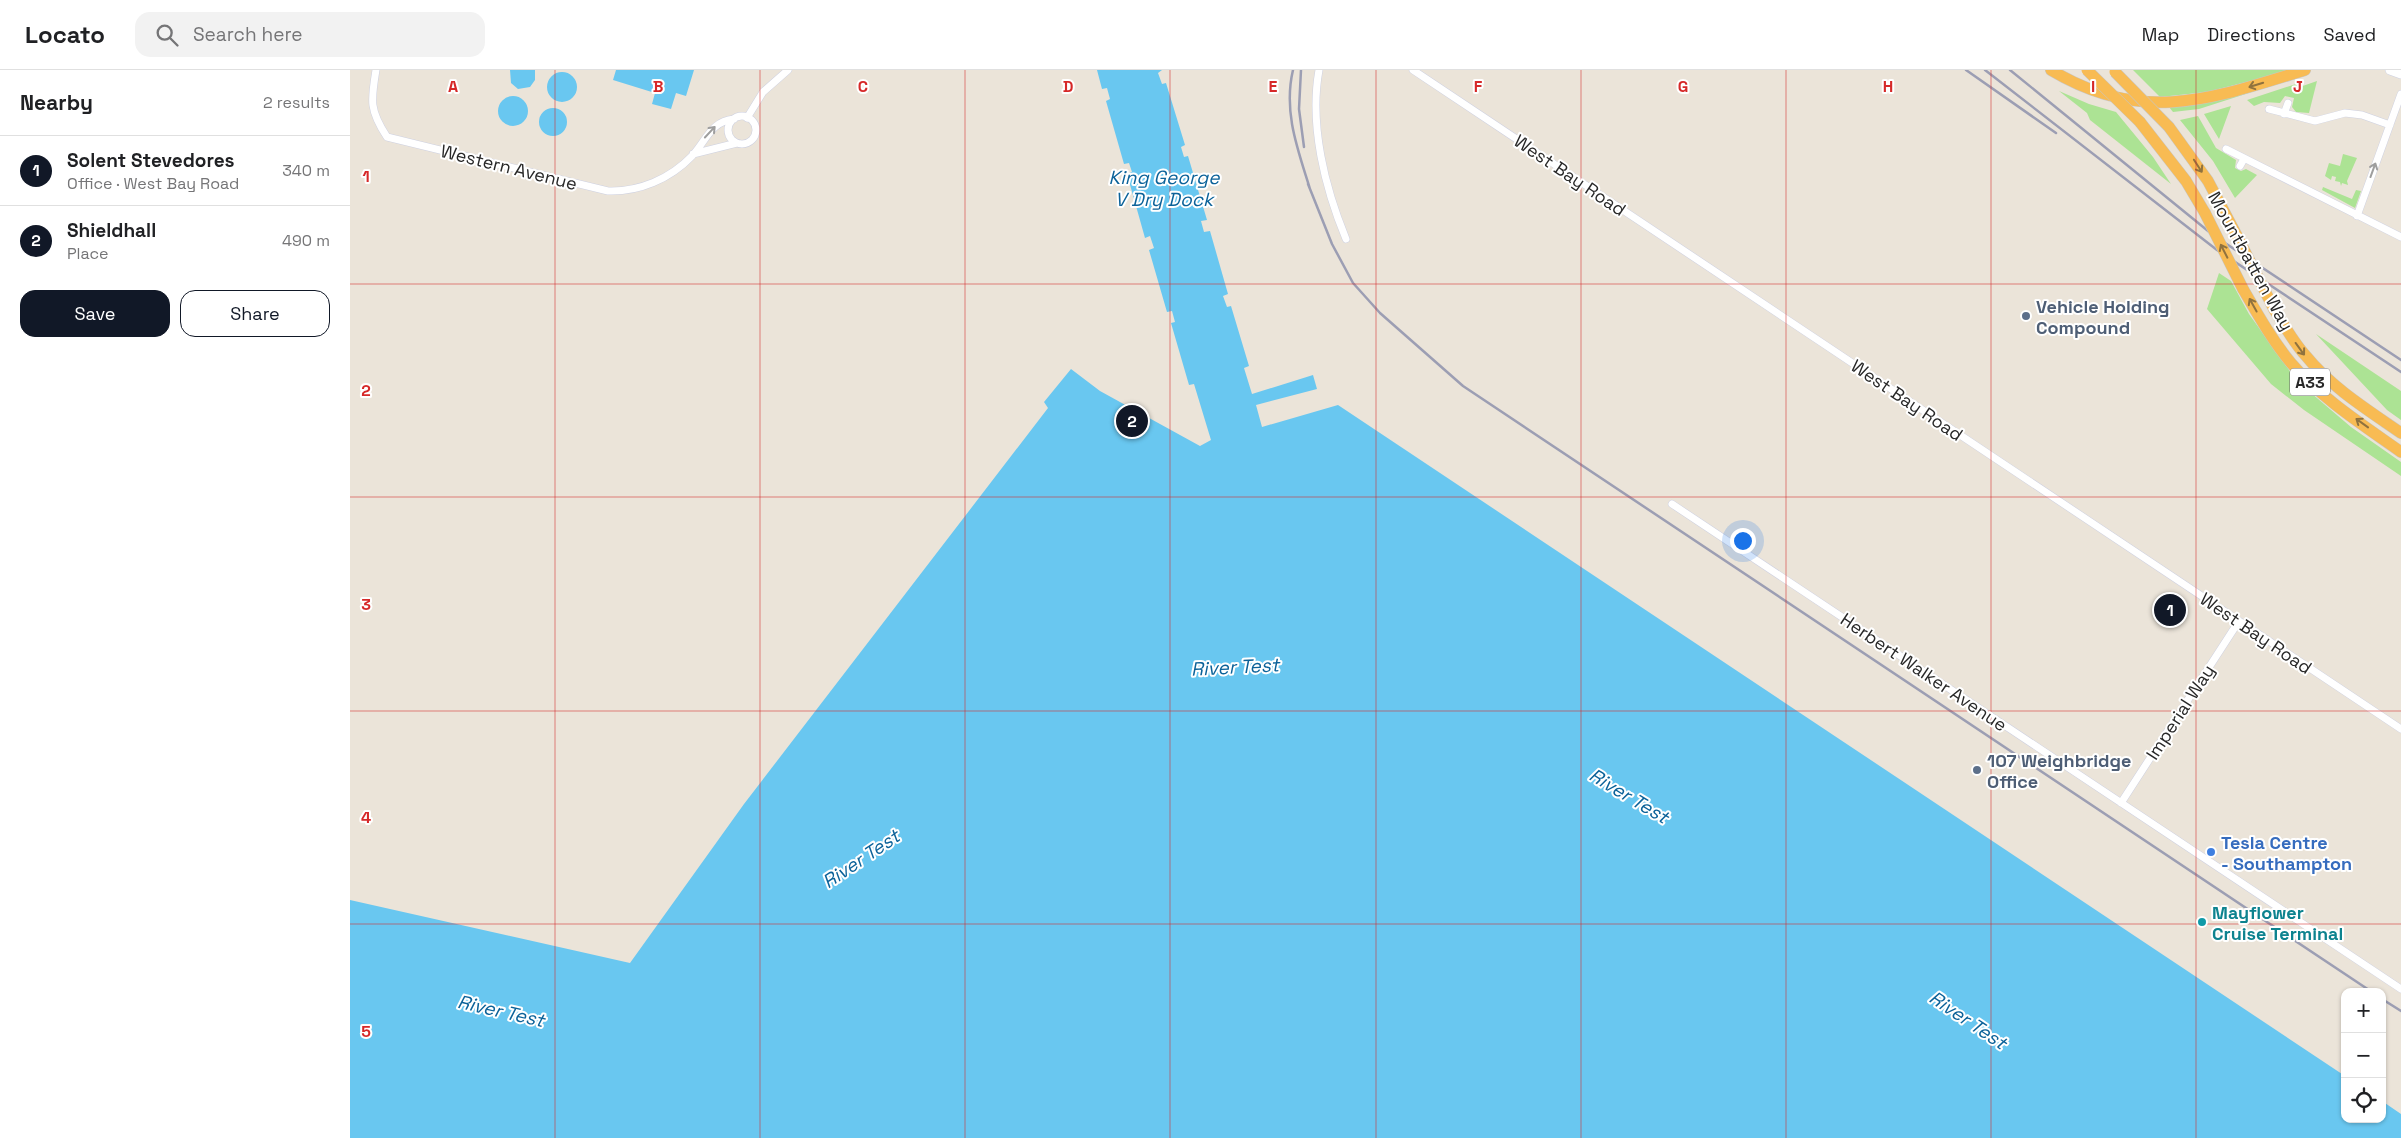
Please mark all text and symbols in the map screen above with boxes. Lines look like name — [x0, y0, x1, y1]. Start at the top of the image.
search box — [135, 12, 485, 57]
text: Locato — [25, 19, 105, 50]
icon: search — [153, 21, 181, 49]
text: Search here — [193, 22, 302, 47]
text: Map — [2142, 23, 2179, 46]
text: Directions — [2207, 23, 2296, 46]
text: Saved — [2324, 23, 2376, 46]
text: A — [448, 76, 458, 97]
text: B — [653, 76, 663, 97]
text: C — [858, 76, 868, 97]
text: D — [1063, 76, 1073, 97]
text: E — [1269, 76, 1278, 97]
text: F — [1474, 76, 1483, 97]
text: G — [1678, 76, 1688, 97]
text: H — [1883, 76, 1893, 97]
text: I — [2091, 76, 2095, 97]
text: J — [2293, 76, 2303, 97]
one-way arrow — [2248, 81, 2264, 91]
text: Nearby — [20, 89, 93, 116]
text: 2 results — [263, 92, 330, 113]
one-way arrow — [704, 125, 716, 138]
street label: West Bay Road — [1510, 129, 1630, 221]
street label: Western Avenue — [438, 139, 580, 195]
text: Solent Stevedores — [67, 148, 235, 173]
one-way arrow — [2193, 158, 2203, 172]
text: 1 — [32, 160, 40, 181]
text: 340 m — [282, 160, 330, 181]
one-way arrow — [2369, 163, 2379, 178]
water label: King George V Dry Dock — [1109, 165, 1220, 212]
text: 1 — [362, 166, 370, 187]
text: Office · West Bay Road — [67, 173, 239, 194]
street label: Mountbatten Way — [2203, 187, 2299, 335]
text: Shieldhall — [67, 218, 156, 243]
text: 2 — [31, 230, 41, 251]
text: 490 m — [282, 230, 330, 251]
text: Place — [67, 243, 109, 264]
one-way arrow — [2219, 243, 2229, 258]
button: Save — [20, 290, 170, 337]
button: Share — [180, 290, 330, 337]
place label: Vehicle Holding Compound — [2036, 295, 2170, 339]
one-way arrow — [2247, 299, 2257, 313]
marker: Vehicle Holding Compound — [2020, 310, 2032, 322]
one-way arrow — [2295, 342, 2306, 355]
street label: West Bay Road — [1847, 354, 1967, 446]
road number: A33 — [2290, 368, 2330, 396]
text: 2 — [361, 380, 371, 401]
pin: 2 — [1116, 402, 1148, 440]
one-way arrow — [2355, 418, 2369, 429]
your location — [1730, 528, 1756, 554]
street label: West Bay Road — [2196, 587, 2316, 679]
pin: 1 — [2154, 591, 2186, 629]
text: 3 — [361, 594, 371, 615]
street label: Herbert Walker Avenue — [1836, 608, 2012, 736]
water label: River Test — [1190, 652, 1282, 682]
street label: Imperial Way — [2141, 660, 2219, 764]
place label: 107 Weighbridge Office — [1987, 749, 2131, 793]
water label: River Test — [1585, 763, 1675, 831]
marker: 107 Weighbridge Office — [1971, 764, 1983, 776]
text: 4 — [361, 807, 371, 828]
water label: River Test — [817, 823, 906, 894]
place label: Tesla Centre - Southampton — [2221, 831, 2352, 875]
marker: Tesla Centre - Southampton — [2205, 846, 2217, 858]
place label: Mayflower Cruise Terminal — [2212, 901, 2343, 945]
marker: Mayflower Cruise Terminal — [2196, 916, 2208, 928]
water label: River Test — [1924, 985, 2013, 1056]
map controls — [2341, 988, 2386, 1123]
button: + — [2341, 988, 2386, 1033]
water label: River Test — [455, 989, 549, 1034]
text: 5 — [361, 1021, 371, 1042]
button: − — [2341, 1033, 2386, 1078]
button: locate — [2341, 1078, 2386, 1123]

